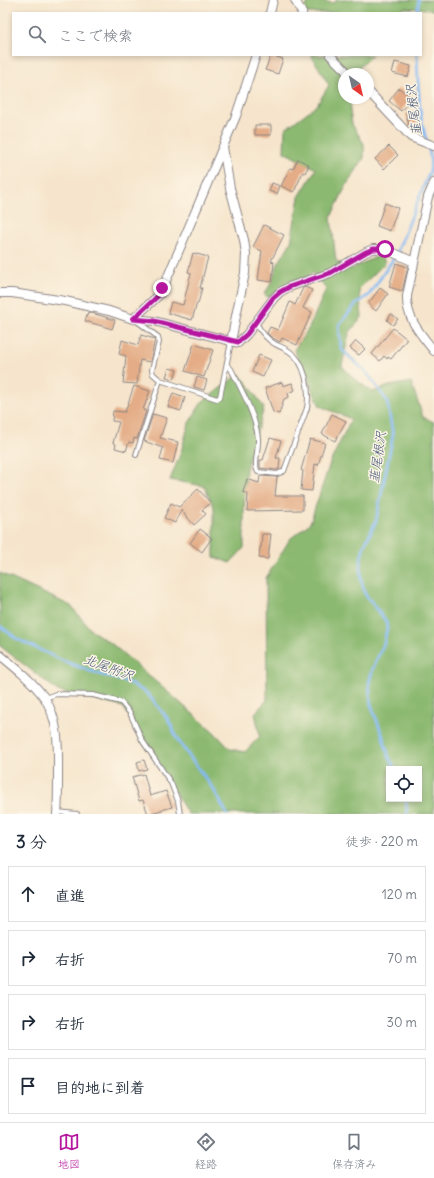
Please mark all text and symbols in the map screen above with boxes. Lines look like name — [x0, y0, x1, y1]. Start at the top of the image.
search box — [12, 12, 422, 56]
icon: search — [26, 23, 48, 45]
text: ここで検索 — [58, 26, 133, 45]
north arrow — [338, 68, 374, 104]
water label: 韮尾根沢 — [402, 82, 425, 137]
route start — [376, 240, 394, 258]
route end — [153, 279, 171, 297]
water label: 韮尾根沢 — [365, 429, 390, 484]
water label: 北尾附沢 — [81, 651, 137, 685]
map controls — [386, 766, 422, 802]
button: locate — [386, 766, 422, 802]
text: 3 分 — [16, 831, 47, 853]
text: 徒歩 · 220 m — [346, 833, 418, 850]
icon: ahead — [17, 883, 39, 905]
text: 直進 — [55, 886, 85, 905]
text: 120 m — [382, 886, 417, 903]
icon: right — [17, 947, 39, 969]
text: 右折 — [55, 950, 85, 969]
text: 70 m — [388, 950, 417, 967]
icon: right — [17, 1011, 39, 1033]
text: 右折 — [55, 1014, 85, 1033]
text: 30 m — [387, 1014, 417, 1031]
icon: arrive — [17, 1075, 39, 1097]
text: 目的地に到着 — [55, 1078, 145, 1097]
tab: 地図 — [58, 1131, 80, 1171]
tab: 経路 — [195, 1131, 217, 1171]
tab: 保存済み — [332, 1131, 376, 1171]

